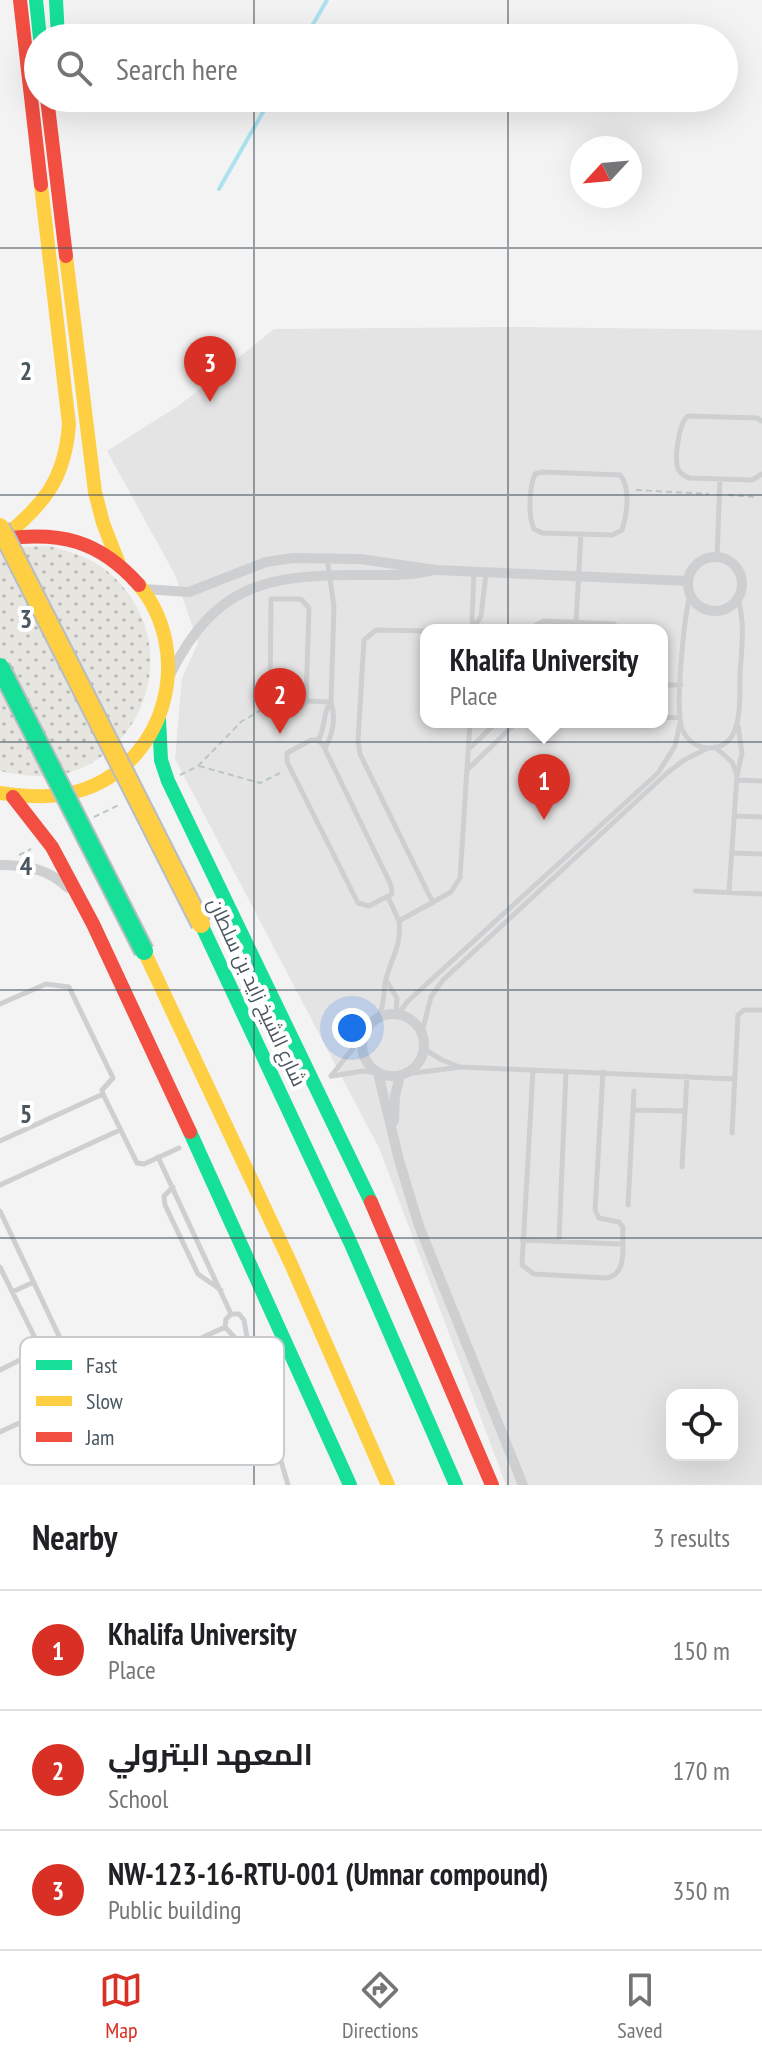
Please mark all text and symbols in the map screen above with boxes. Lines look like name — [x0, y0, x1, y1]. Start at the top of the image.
search box — [24, 24, 738, 112]
icon: search — [52, 46, 96, 90]
text: Search here — [116, 49, 238, 88]
north arrow — [570, 136, 642, 208]
pin: 3 — [184, 336, 236, 402]
text: 2 — [20, 354, 32, 387]
text: 3 — [20, 602, 32, 635]
popup — [420, 624, 668, 728]
text: Khalifa University — [450, 640, 638, 679]
pin: 2 — [254, 668, 306, 734]
text: Place — [450, 679, 498, 712]
pin: 1 — [518, 754, 570, 820]
text: 4 — [20, 849, 33, 882]
street label: شارع الشيخ زايد بن سلطان — [201, 894, 312, 1091]
your location — [332, 1008, 372, 1048]
text: 5 — [20, 1097, 32, 1130]
legend — [20, 1337, 284, 1465]
text: Fast — [86, 1351, 117, 1379]
text: Slow — [86, 1387, 123, 1415]
map controls — [666, 1389, 738, 1461]
button: locate — [666, 1389, 738, 1461]
text: Jam — [85, 1423, 114, 1451]
text: Nearby — [32, 1515, 117, 1559]
text: 3 results — [653, 1521, 730, 1554]
text: Khalifa University — [108, 1614, 296, 1653]
text: 1 — [52, 1634, 64, 1667]
text: 150 m — [672, 1634, 730, 1667]
text: Place — [108, 1653, 156, 1686]
text: المعهد البترولي — [108, 1734, 313, 1773]
text: 2 — [52, 1754, 64, 1787]
text: 170 m — [672, 1754, 730, 1787]
text: School — [108, 1782, 168, 1815]
text: NW-123-16-RTU-001 (Umnar compound) — [108, 1854, 548, 1893]
text: 3 — [52, 1874, 64, 1907]
text: 350 m — [672, 1874, 730, 1907]
text: Public building — [108, 1893, 241, 1926]
tab: Map — [99, 1968, 143, 2044]
tab: Directions — [342, 1968, 419, 2044]
tab: Saved — [617, 1968, 663, 2044]

